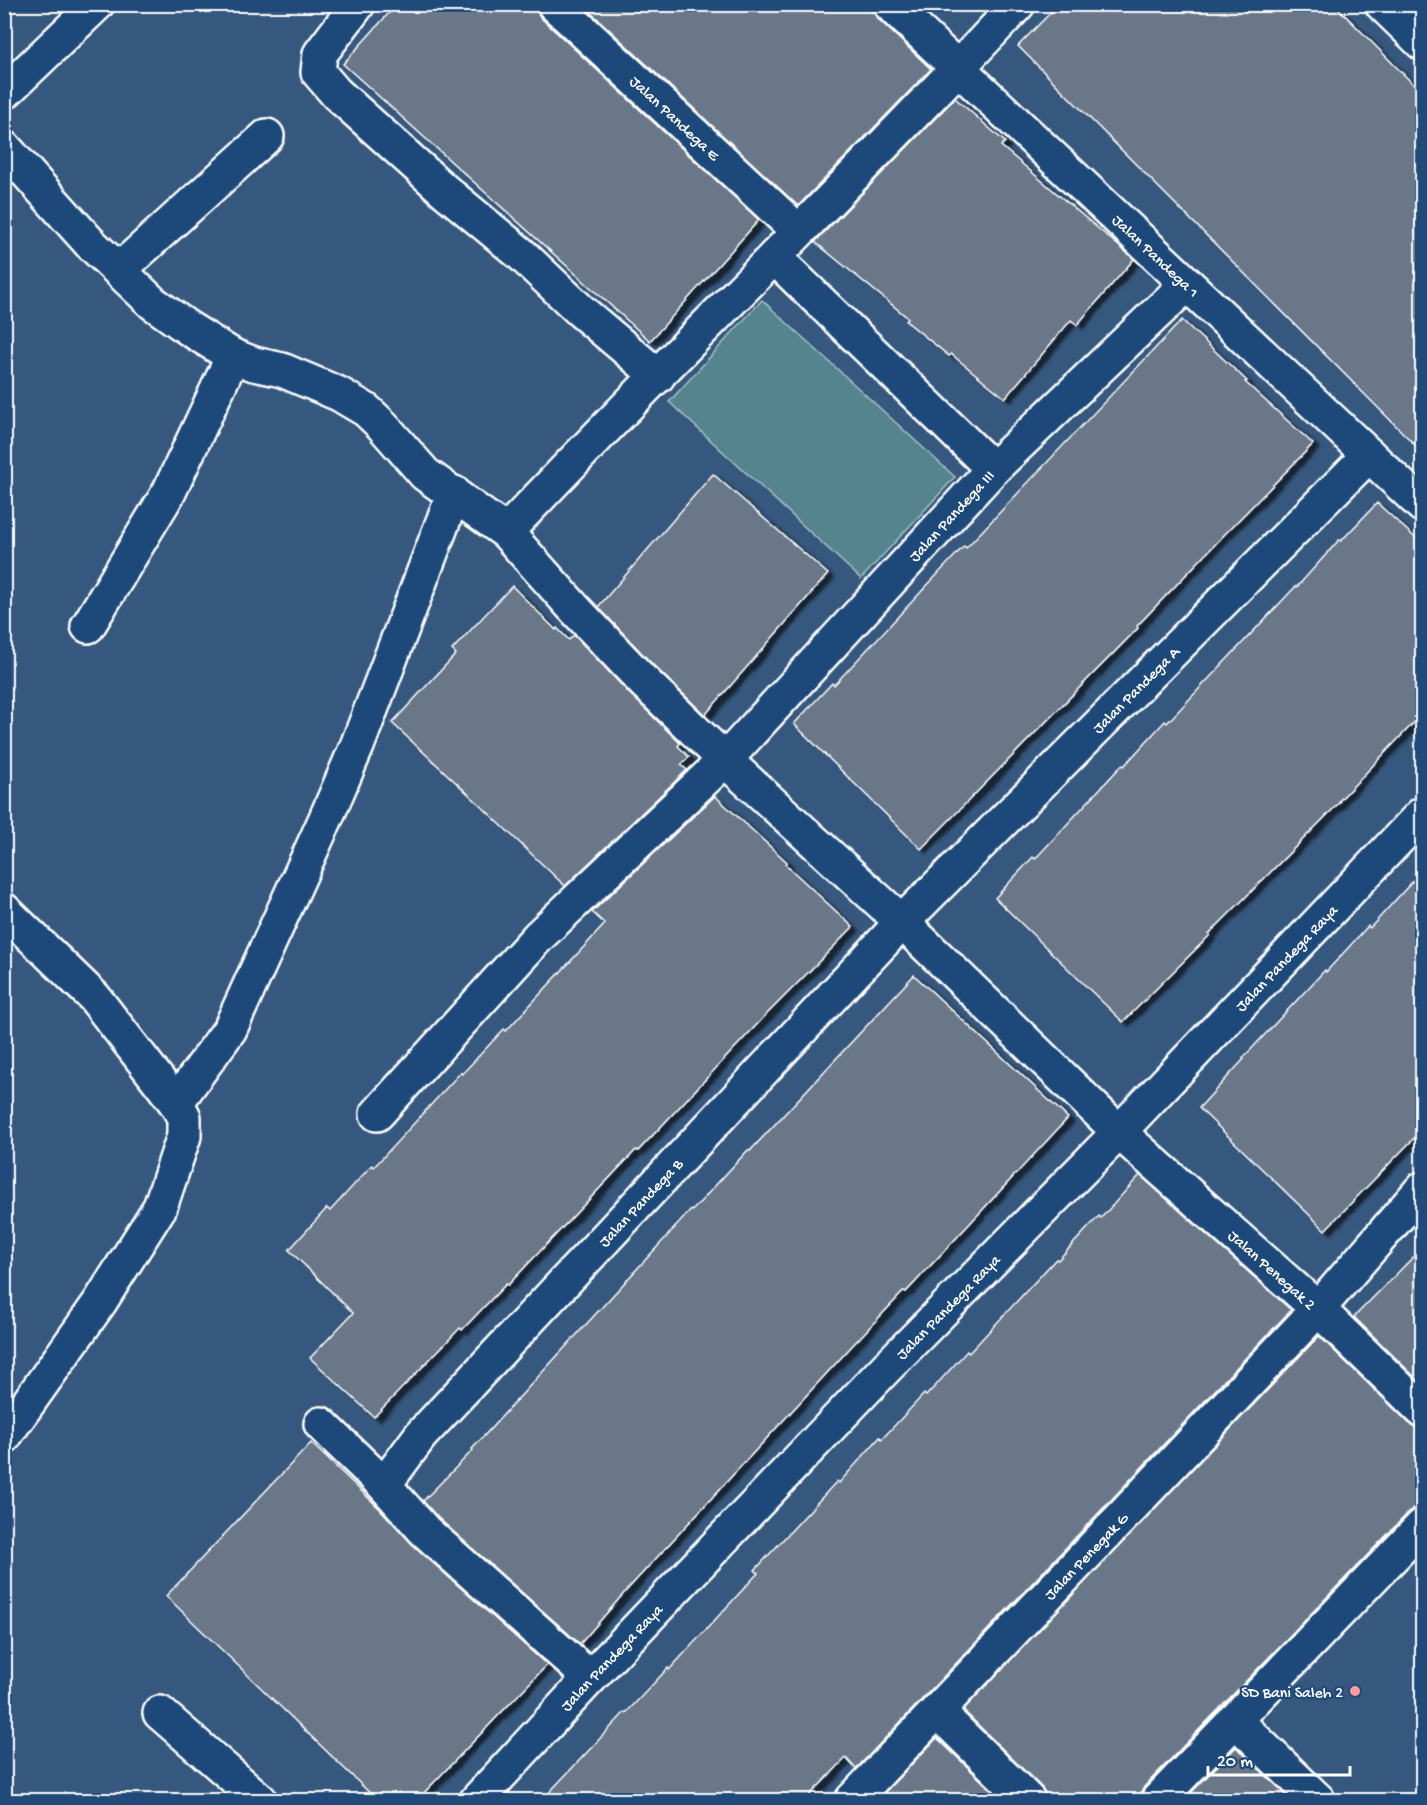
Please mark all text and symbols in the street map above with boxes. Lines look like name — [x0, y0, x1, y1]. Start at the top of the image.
street label: Jalan Pandega E — [624, 73, 723, 167]
street label: Jalan Pandega 1 — [1107, 212, 1201, 303]
street label: Jalan Pandega III — [907, 468, 1000, 567]
street label: Jalan Pandega A — [1090, 643, 1186, 739]
street label: Jalan Pandega Raya — [1233, 902, 1344, 1017]
street label: Jalan Pandega B — [596, 1155, 689, 1252]
street label: Jalan Penegak 2 — [1223, 1227, 1318, 1315]
street label: Jalan Pandega Raya — [894, 1251, 1006, 1365]
street label: Jalan Penegak G — [1042, 1510, 1134, 1605]
street label: Jalan Pandega Raya — [558, 1601, 669, 1716]
marker: SD Bani Saleh 2 — [1348, 1684, 1362, 1698]
place label: SD Bani Saleh 2 — [1241, 1685, 1343, 1704]
scale bar — [1208, 1739, 1350, 1777]
text: 20 m — [1217, 1752, 1253, 1773]

